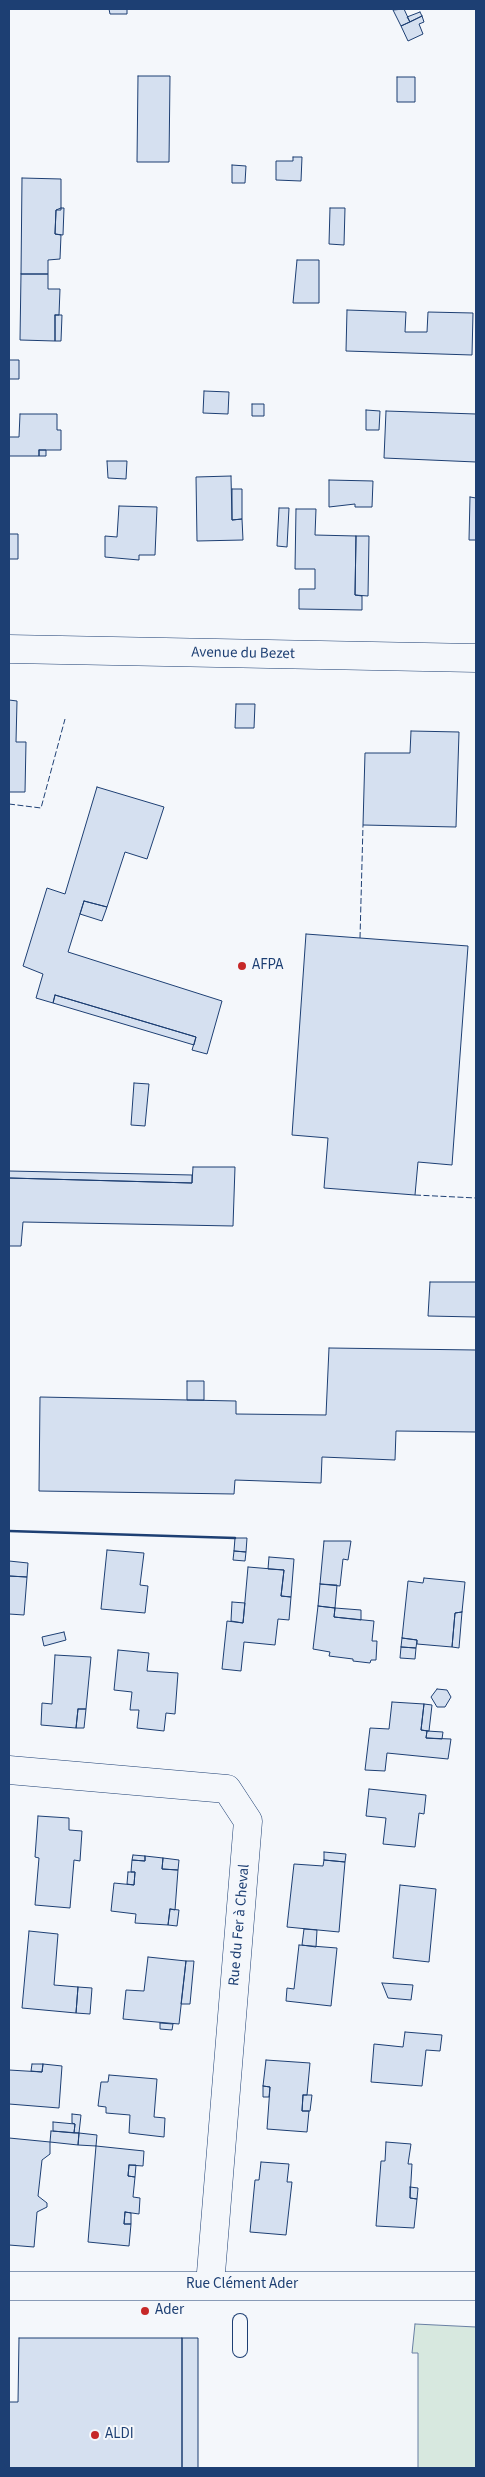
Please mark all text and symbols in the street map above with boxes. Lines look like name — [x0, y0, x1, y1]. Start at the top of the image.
street label: Avenue du Bezet — [191, 644, 295, 664]
place label: AFPA — [252, 957, 283, 975]
marker: AFPA — [236, 960, 248, 972]
street label: Rue du Fer à Cheval — [226, 1863, 254, 1987]
street label: Rue Clément Ader — [186, 2276, 298, 2294]
place label: Ader — [155, 2302, 184, 2320]
marker: Ader — [139, 2305, 151, 2317]
place label: ALDI — [105, 2426, 134, 2444]
marker: ALDI — [89, 2429, 101, 2441]

